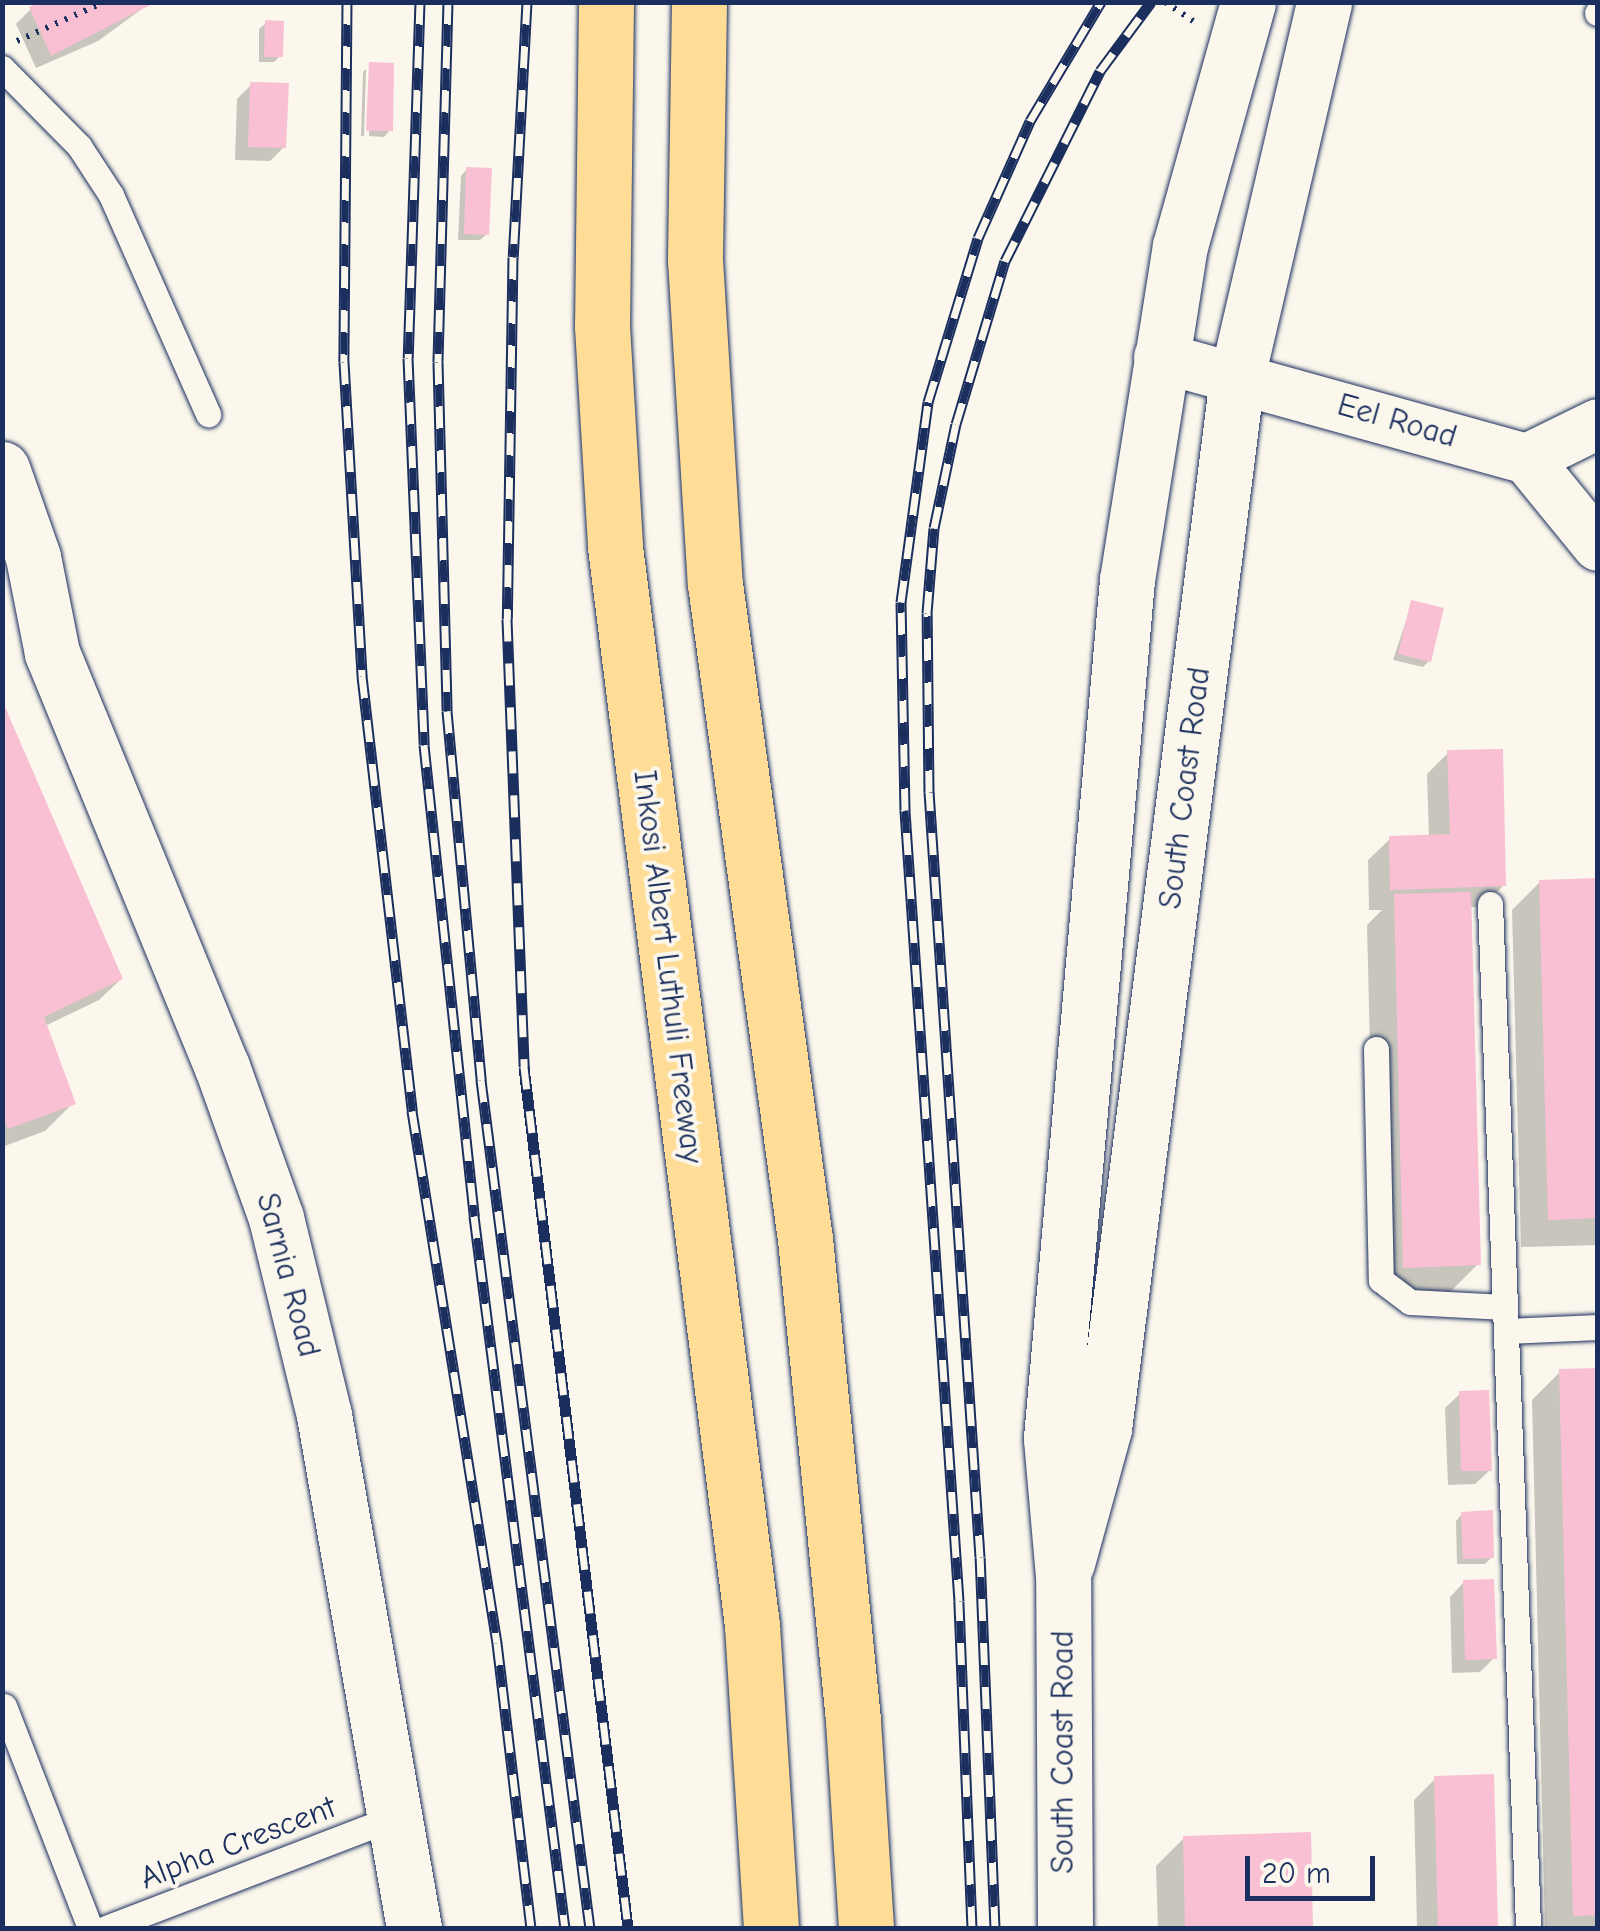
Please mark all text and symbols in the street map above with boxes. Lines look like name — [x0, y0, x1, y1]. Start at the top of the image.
street label: Eel Road — [1333, 386, 1461, 456]
street label: South Coast Road — [1151, 665, 1219, 911]
street label: Inkosi Albert Luthuli Freeway — [625, 768, 711, 1166]
street label: Sarnia Road — [248, 1189, 328, 1361]
street label: South Coast Road — [1044, 1630, 1082, 1874]
street label: Alpha Crescent — [135, 1788, 341, 1898]
scale bar — [1250, 1836, 1380, 1898]
text: 20 m — [1262, 1856, 1331, 1891]

